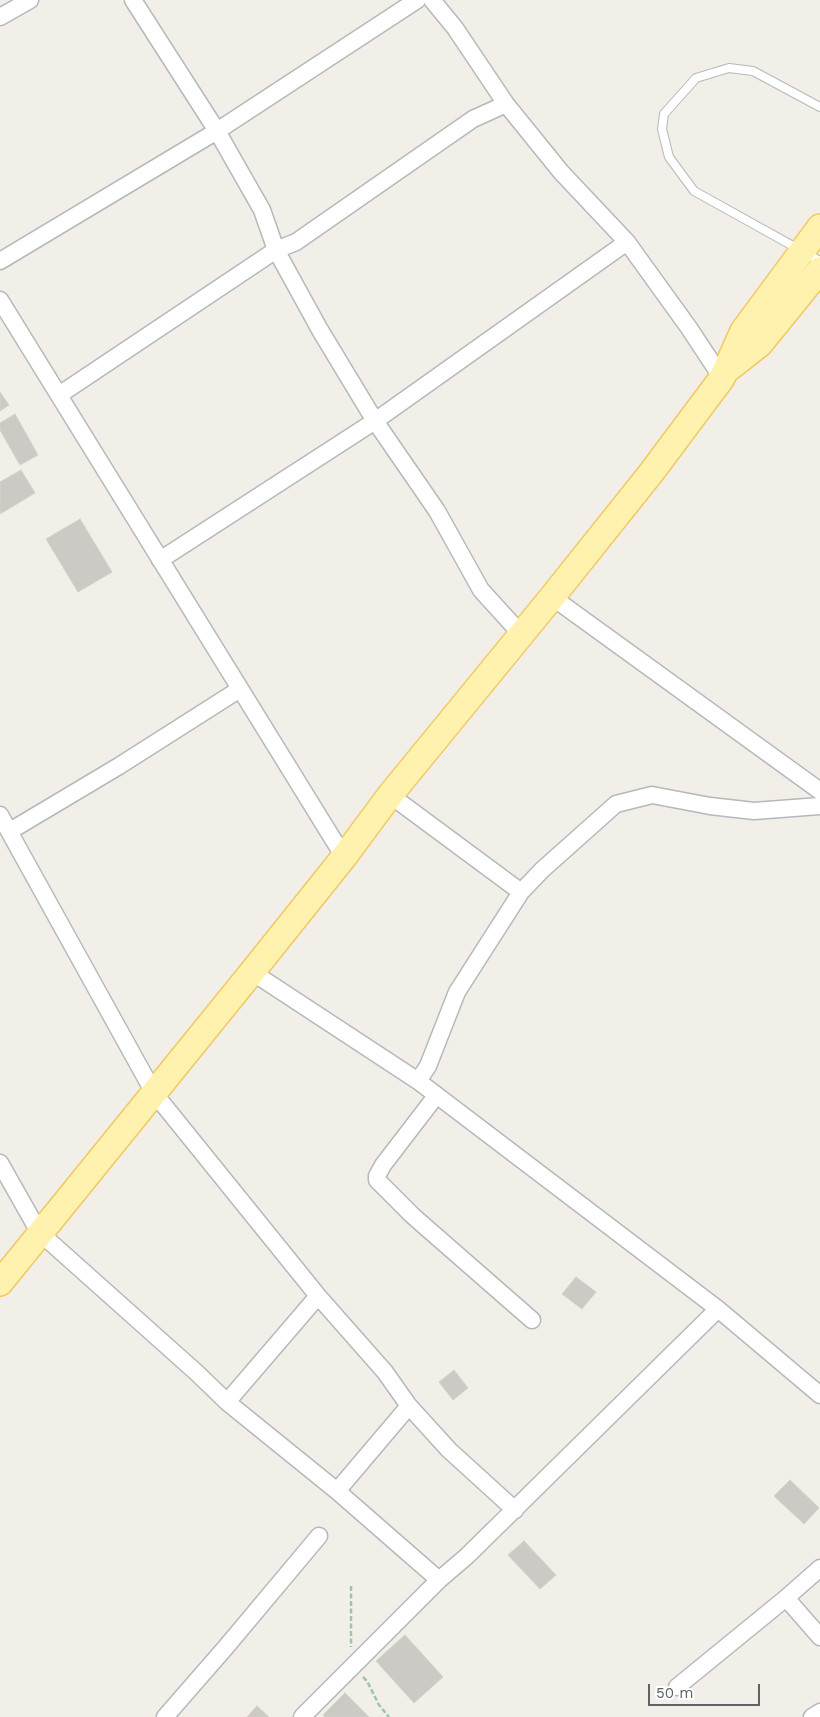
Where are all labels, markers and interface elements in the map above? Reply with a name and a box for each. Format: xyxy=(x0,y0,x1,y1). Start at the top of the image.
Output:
scale bar xyxy=(650,1674,762,1706)
text: 50 m xyxy=(656,1684,693,1702)

